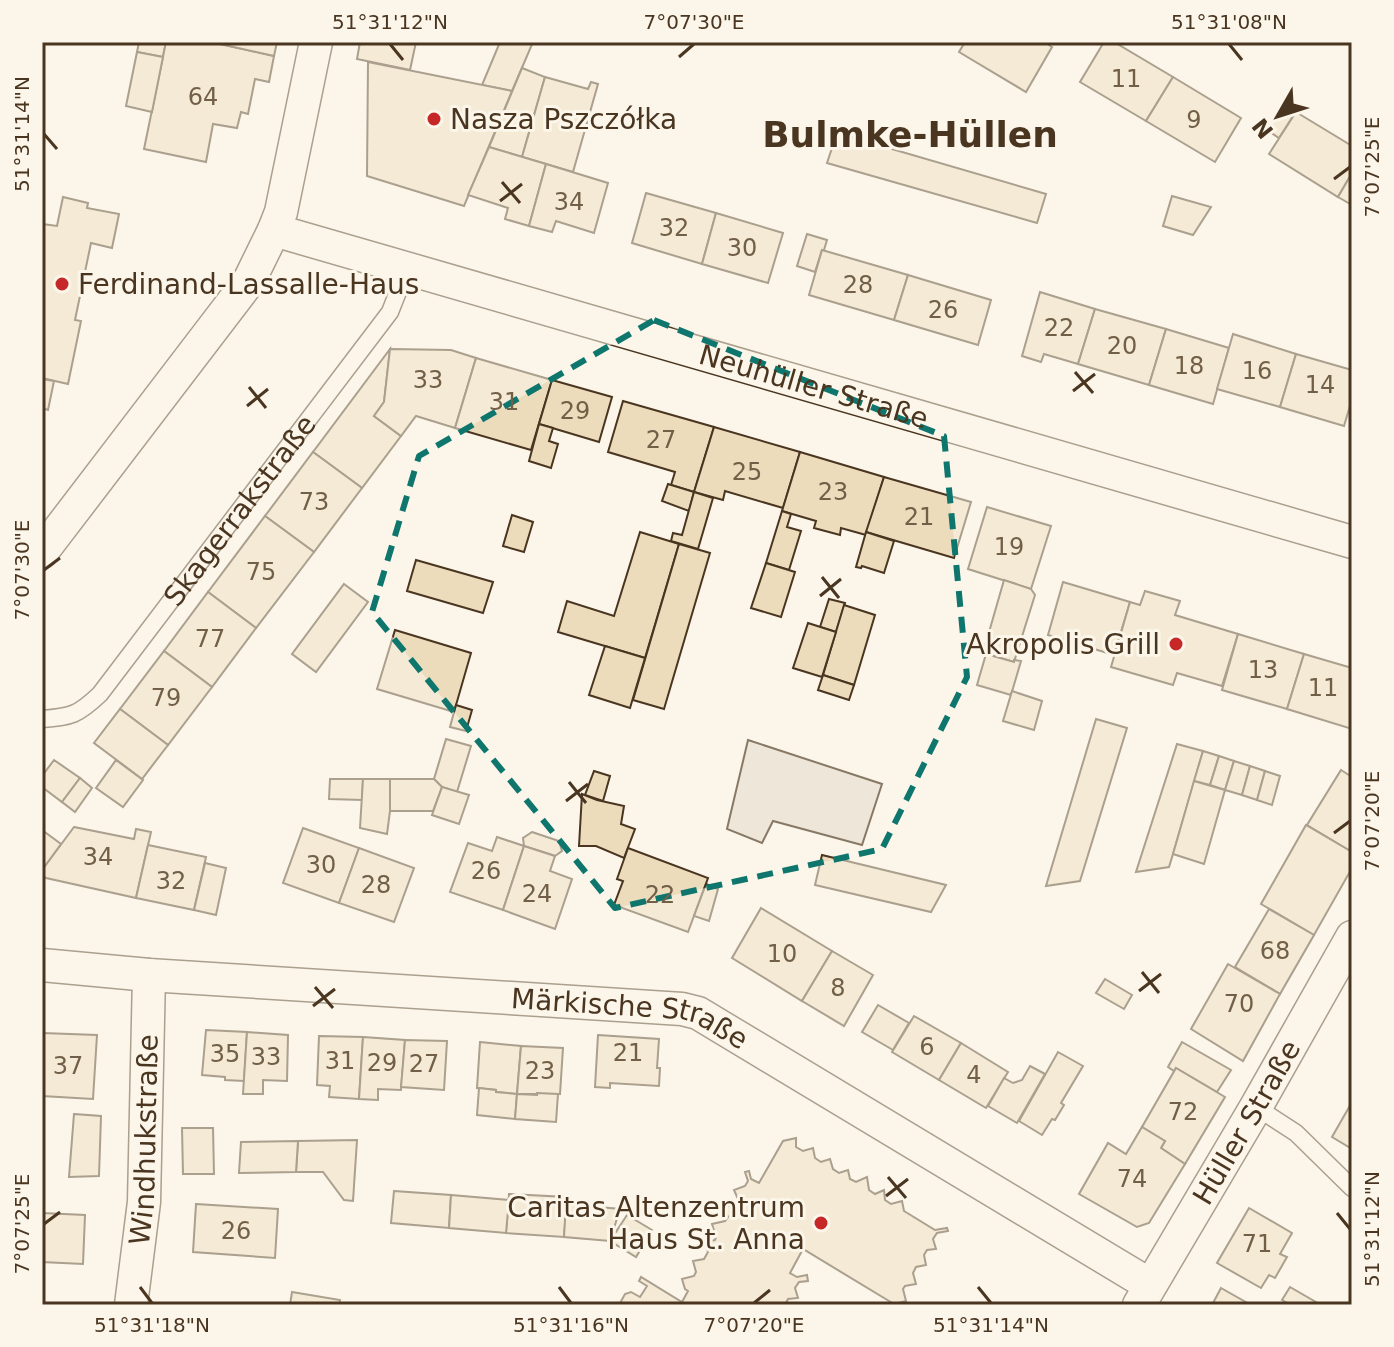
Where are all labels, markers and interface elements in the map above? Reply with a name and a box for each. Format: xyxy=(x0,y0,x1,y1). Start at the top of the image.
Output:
text: 51°31'12"N xyxy=(332,10,448,34)
text: 7°07'30"E xyxy=(644,10,744,34)
text: 51°31'08"N xyxy=(1171,10,1287,34)
house number: 11 xyxy=(1111,65,1141,93)
text: 51°31'14"N xyxy=(10,76,34,192)
north arrow xyxy=(1238,76,1318,156)
house number: 64 xyxy=(188,83,218,111)
place label: Nasza Pszczółka xyxy=(450,103,677,136)
house number: 9 xyxy=(1186,106,1202,134)
marker: Nasza Pszczółka xyxy=(425,110,443,128)
text: N xyxy=(1247,113,1278,143)
district label: Bulmke-Hüllen xyxy=(762,114,1058,155)
text: 7°07'25"E xyxy=(1360,117,1384,217)
house number: 34 xyxy=(554,188,584,216)
house number: 32 xyxy=(659,214,689,242)
house number: 30 xyxy=(727,234,757,262)
place label: Ferdinand-Lassalle-Haus xyxy=(78,268,419,301)
house number: 28 xyxy=(843,271,873,299)
marker: Ferdinand-Lassalle-Haus xyxy=(53,275,71,293)
house number: 26 xyxy=(928,296,958,324)
house number: 22 xyxy=(1044,314,1074,342)
house number: 20 xyxy=(1107,332,1137,360)
street label: Neuhüller Straße xyxy=(695,338,932,436)
house number: 18 xyxy=(1174,352,1204,380)
house number: 16 xyxy=(1242,357,1272,385)
house number: 33 xyxy=(413,366,443,394)
house number: 14 xyxy=(1305,371,1335,399)
house number: 31 xyxy=(489,388,519,416)
house number: 29 xyxy=(560,397,590,425)
street label: Skagerrakstraße xyxy=(157,409,323,612)
house number: 27 xyxy=(646,426,676,454)
house number: 25 xyxy=(732,458,762,486)
house number: 23 xyxy=(818,478,848,506)
house number: 73 xyxy=(299,488,329,516)
house number: 21 xyxy=(904,503,934,531)
text: 7°07'30"E xyxy=(10,520,34,620)
house number: 19 xyxy=(994,533,1024,561)
house number: 75 xyxy=(246,558,276,586)
house number: 77 xyxy=(195,625,225,653)
place label: Akropolis Grill xyxy=(966,628,1160,661)
marker: Akropolis Grill xyxy=(1167,635,1185,653)
house number: 13 xyxy=(1248,656,1278,684)
house number: 11 xyxy=(1308,674,1338,702)
house number: 79 xyxy=(151,684,181,712)
text: 7°07'20"E xyxy=(1360,771,1384,871)
house number: 34 xyxy=(83,843,113,871)
house number: 30 xyxy=(306,851,336,879)
house number: 26 xyxy=(471,857,501,885)
house number: 32 xyxy=(156,867,186,895)
house number: 28 xyxy=(361,871,391,899)
house number: 24 xyxy=(522,880,552,908)
house number: 22 xyxy=(645,881,675,909)
house number: 68 xyxy=(1260,937,1290,965)
house number: 10 xyxy=(767,940,797,968)
house number: 8 xyxy=(830,974,846,1002)
street label: Märkische Straße xyxy=(510,982,754,1056)
house number: 70 xyxy=(1224,990,1254,1018)
house number: 6 xyxy=(919,1033,935,1061)
street label: Windhukstraße xyxy=(123,1034,165,1247)
street label: Hüller Straße xyxy=(1186,1035,1307,1210)
house number: 21 xyxy=(613,1039,643,1067)
house number: 35 xyxy=(210,1040,240,1068)
house number: 33 xyxy=(251,1043,281,1071)
house number: 31 xyxy=(325,1047,355,1075)
house number: 29 xyxy=(367,1049,397,1077)
house number: 27 xyxy=(409,1050,439,1078)
house number: 37 xyxy=(53,1052,83,1080)
house number: 23 xyxy=(525,1057,555,1085)
house number: 4 xyxy=(966,1061,982,1089)
house number: 72 xyxy=(1168,1098,1198,1126)
house number: 74 xyxy=(1117,1165,1147,1193)
text: 51°31'12"N xyxy=(1360,1171,1384,1287)
text: 7°07'25"E xyxy=(10,1174,34,1274)
place label: Caritas Altenzentrum Haus St. Anna xyxy=(507,1191,805,1256)
marker: Caritas Altenzentrum Haus St. Anna xyxy=(812,1214,830,1232)
house number: 26 xyxy=(221,1217,251,1245)
house number: 71 xyxy=(1242,1230,1272,1258)
text: 51°31'18"N xyxy=(94,1313,210,1337)
text: 51°31'16"N xyxy=(513,1313,629,1337)
text: 7°07'20"E xyxy=(704,1313,804,1337)
text: 51°31'14"N xyxy=(933,1313,1049,1337)

